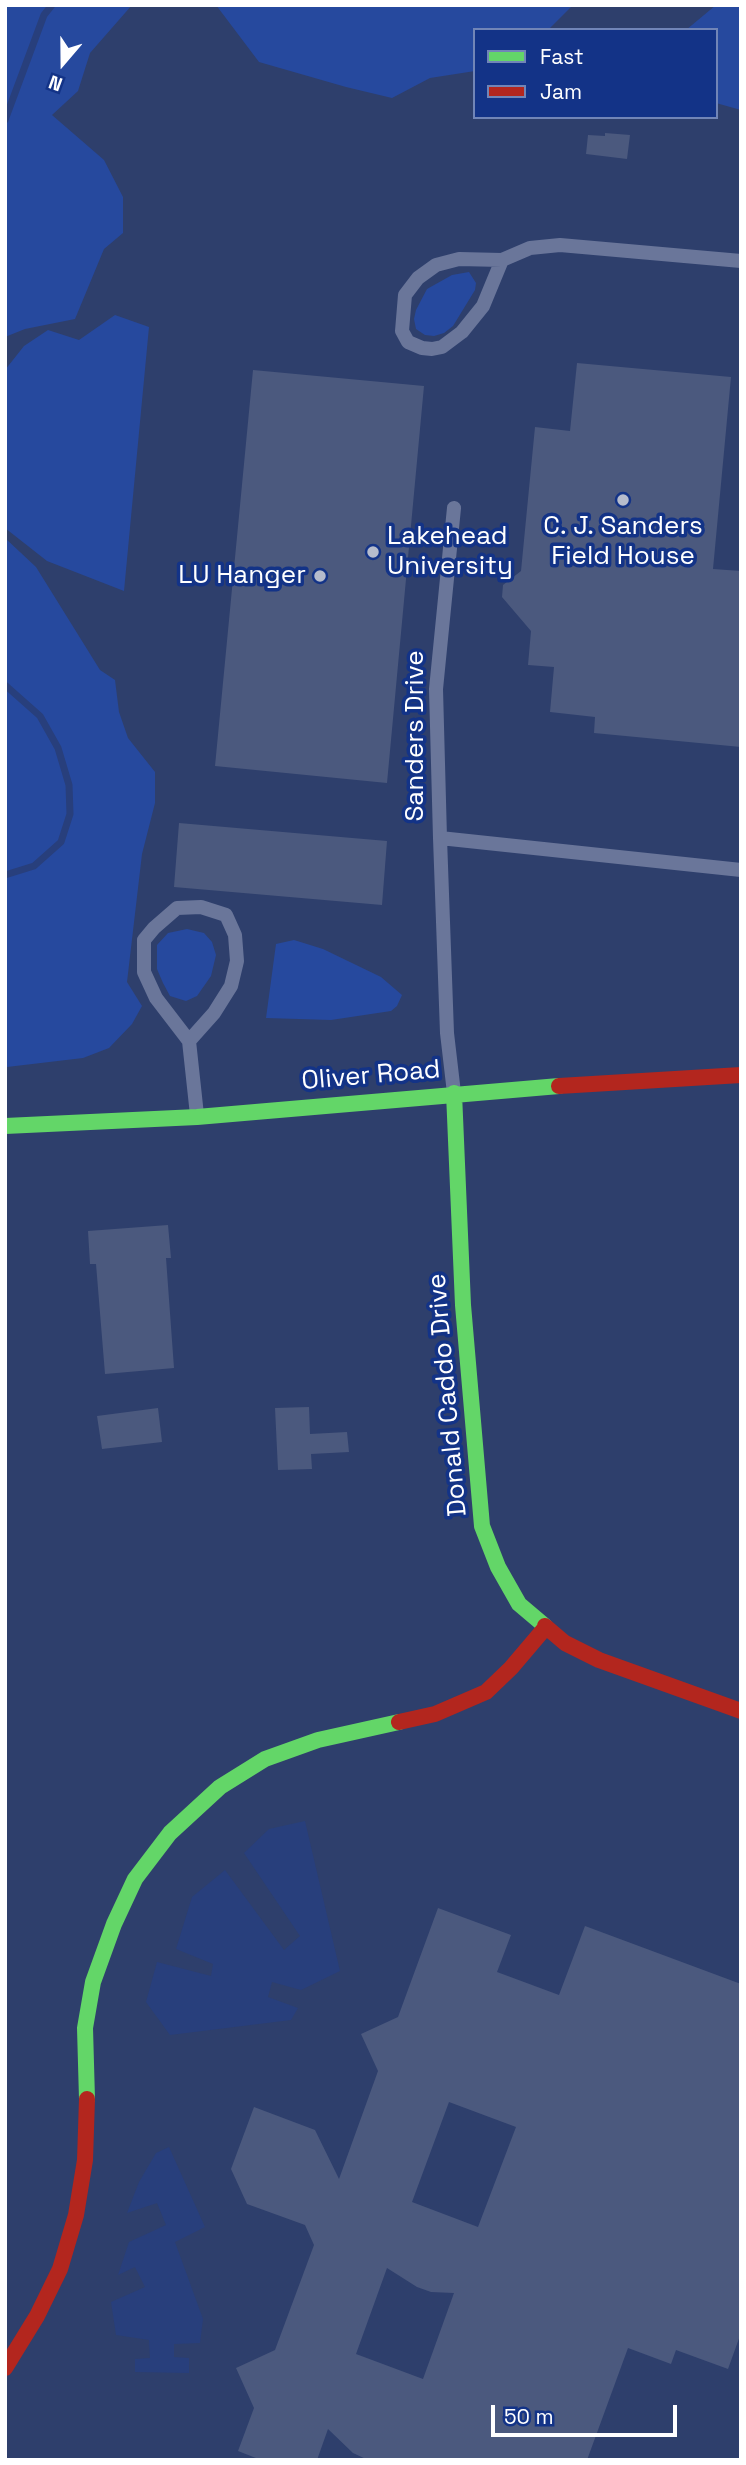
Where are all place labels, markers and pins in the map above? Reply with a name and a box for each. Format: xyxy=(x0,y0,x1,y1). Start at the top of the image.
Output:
marker: C. J. Sanders Field House xyxy=(615,492,631,508)
place label: C. J. Sanders Field House xyxy=(543,511,703,572)
place label: Lakehead University xyxy=(387,521,513,582)
marker: Lakehead University xyxy=(365,544,381,560)
place label: LU Hanger xyxy=(178,560,306,592)
marker: LU Hanger xyxy=(312,568,328,584)

